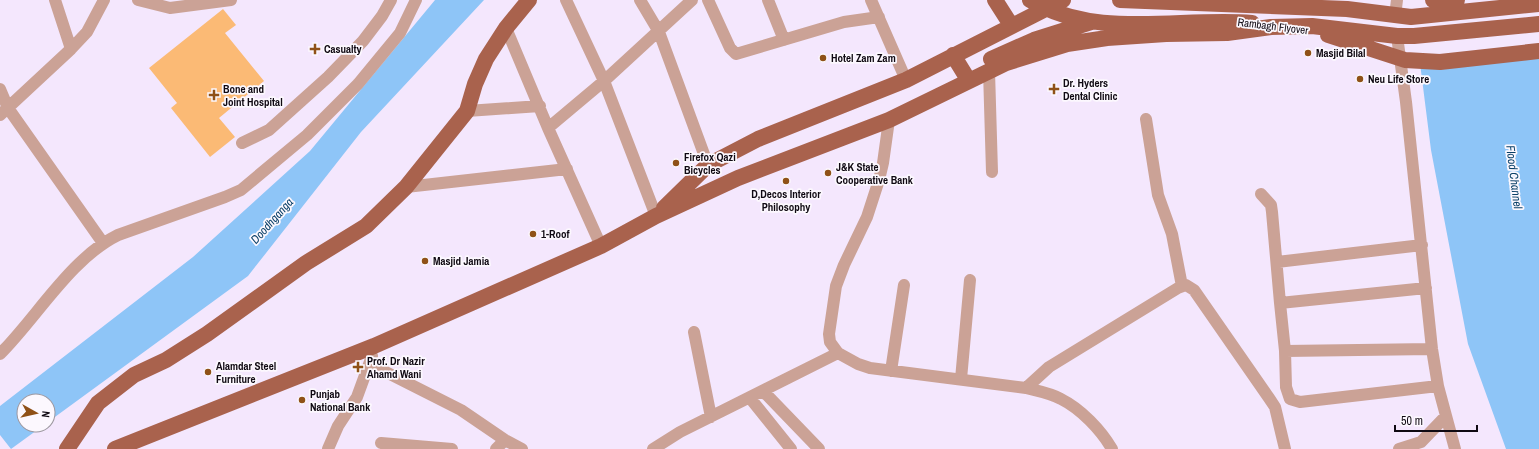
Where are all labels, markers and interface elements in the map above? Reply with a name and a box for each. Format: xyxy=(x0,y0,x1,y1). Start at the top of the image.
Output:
street label: Rambagh Flyover xyxy=(1237,15,1309,37)
place label: Casualty xyxy=(324,42,362,56)
marker: Casualty xyxy=(309,43,321,55)
place label: Masjid Bilal xyxy=(1316,46,1366,60)
marker: Masjid Bilal xyxy=(1303,48,1313,58)
place label: Hotel Zam Zam xyxy=(831,51,896,65)
marker: Hotel Zam Zam xyxy=(818,53,828,63)
place label: Neu Life Store xyxy=(1368,72,1429,86)
marker: Neu Life Store xyxy=(1355,74,1365,84)
place label: Dr. Hyders Dental Clinic xyxy=(1063,76,1118,103)
place label: Bone and Joint Hospital xyxy=(223,82,283,109)
marker: Dr. Hyders Dental Clinic xyxy=(1048,83,1060,95)
marker: Bone and Joint Hospital xyxy=(208,89,220,101)
water label: Flood Channel xyxy=(1502,144,1526,211)
place label: Firefox Qazi Bicycles xyxy=(684,150,736,177)
marker: Firefox Qazi Bicycles xyxy=(671,158,681,168)
place label: J&K State Cooperative Bank xyxy=(836,160,914,187)
marker: J&K State Cooperative Bank xyxy=(823,168,833,178)
marker: D,Decos Interior Philosophy xyxy=(781,176,791,186)
place label: D,Decos Interior Philosophy xyxy=(751,187,821,214)
water label: Doodhganga xyxy=(247,194,297,247)
place label: 1-Roof xyxy=(541,227,570,241)
marker: 1-Roof xyxy=(528,229,538,239)
place label: Masjid Jamia xyxy=(433,254,489,268)
marker: Masjid Jamia xyxy=(420,256,430,266)
place label: Prof. Dr Nazir Ahamd Wani xyxy=(367,354,425,381)
place label: Alamdar Steel Furniture xyxy=(216,359,276,386)
marker: Prof. Dr Nazir Ahamd Wani xyxy=(352,361,364,373)
marker: Alamdar Steel Furniture xyxy=(203,367,213,377)
place label: Punjab National Bank xyxy=(310,387,371,414)
north arrow xyxy=(16,393,56,433)
marker: Punjab National Bank xyxy=(297,395,307,405)
scale bar xyxy=(1395,407,1477,433)
text: N xyxy=(39,410,53,419)
text: 50 m xyxy=(1401,413,1423,429)

